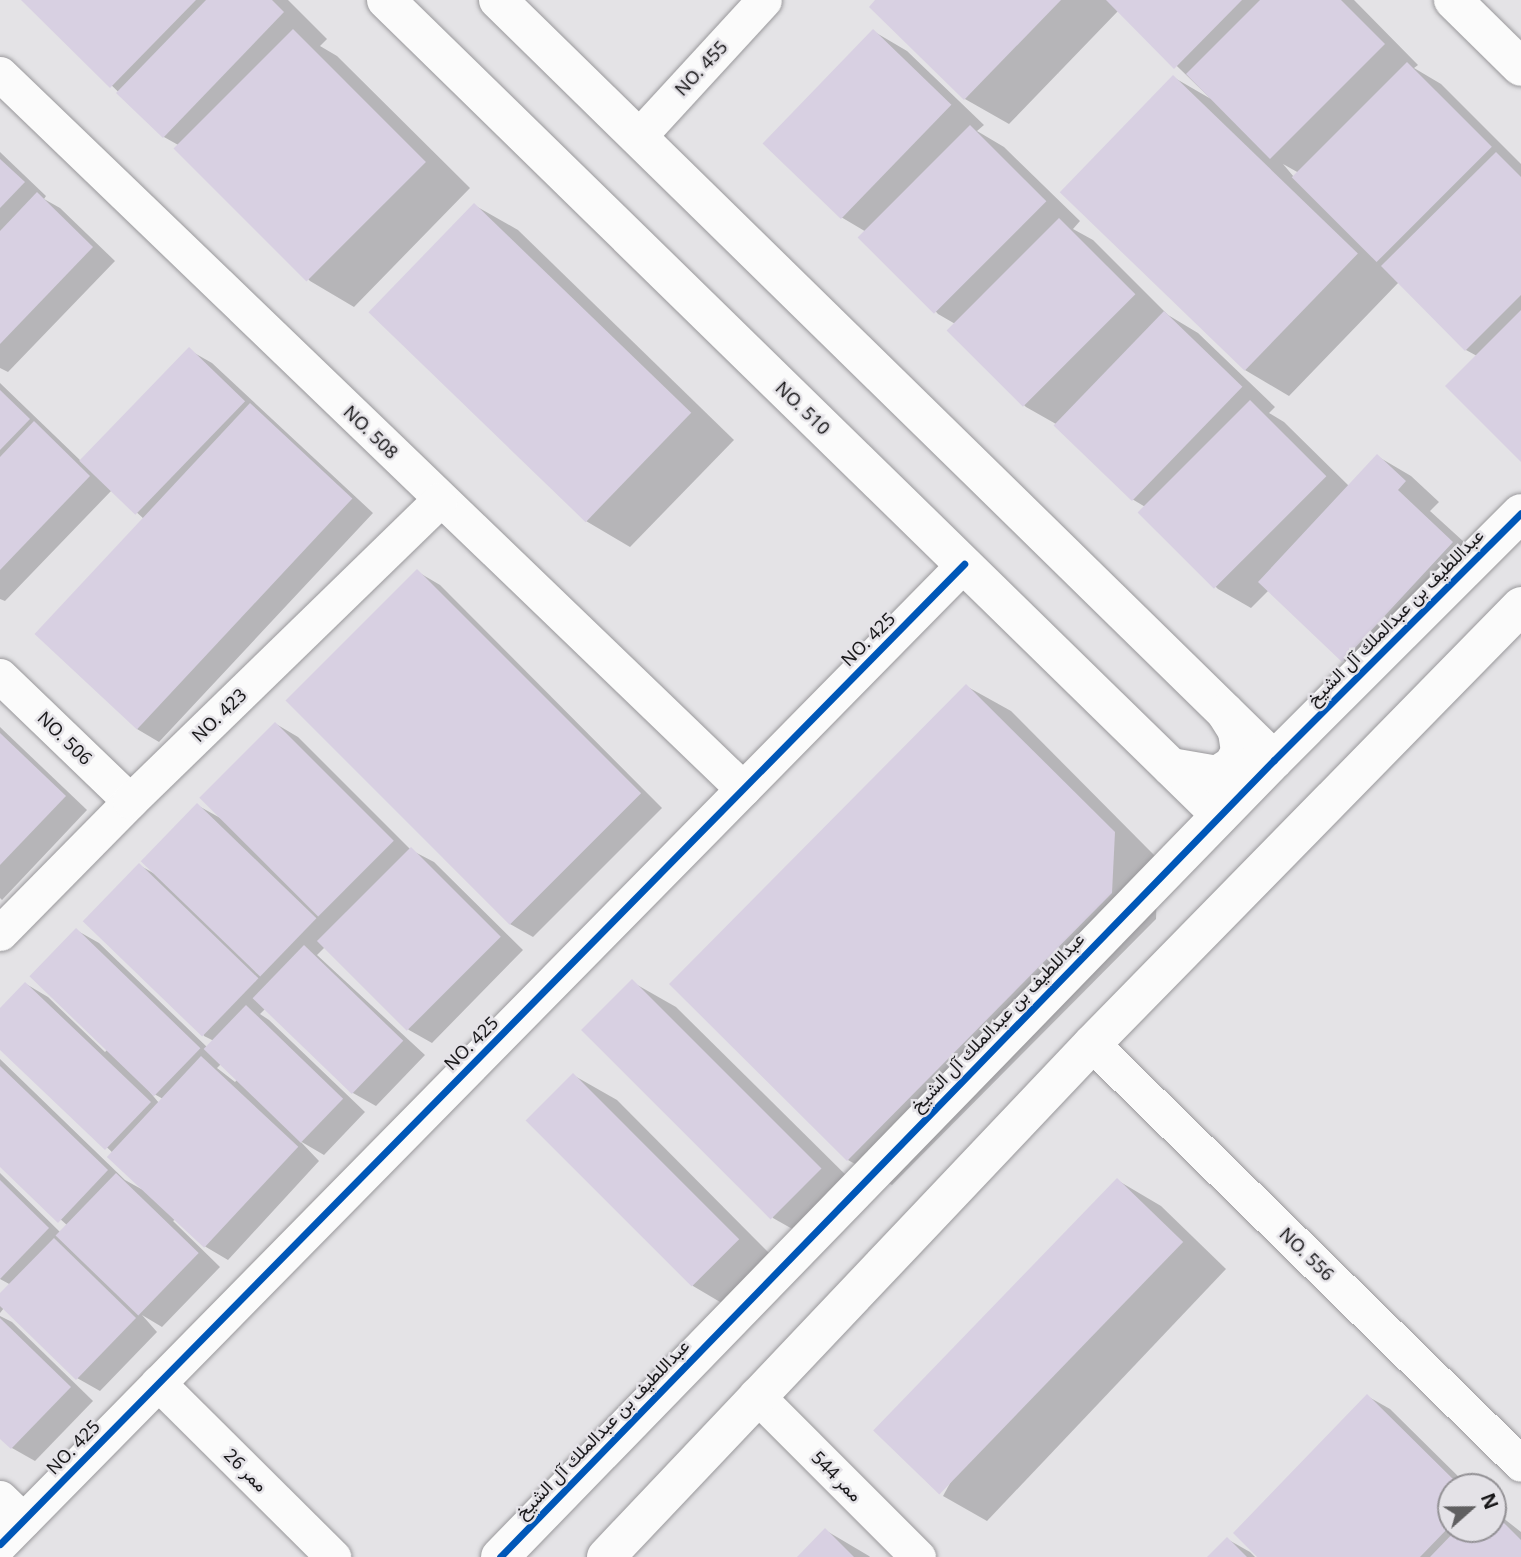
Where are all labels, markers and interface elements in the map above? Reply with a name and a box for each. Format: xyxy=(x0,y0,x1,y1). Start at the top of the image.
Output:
street label: NO. 455 xyxy=(670,36,732,100)
street label: NO. 510 xyxy=(771,377,835,439)
street label: NO. 508 xyxy=(339,401,403,463)
street label: عبداللطيف بن عبدالملك آل الشيخ xyxy=(1302,524,1488,710)
street label: NO. 425 xyxy=(837,608,899,670)
street label: NO. 423 xyxy=(187,684,251,746)
street label: NO. 506 xyxy=(33,707,97,769)
street label: عبداللطيف بن عبدالملك آل الشيخ xyxy=(906,928,1088,1116)
street label: NO. 425 xyxy=(440,1012,502,1074)
street label: NO. 556 xyxy=(1275,1223,1339,1285)
street label: عبداللطيف بن عبدالملك آل الشيخ xyxy=(511,1335,693,1523)
street label: NO. 425 xyxy=(42,1415,104,1479)
street label: ممر 26 xyxy=(220,1444,272,1496)
street label: ممر 544 xyxy=(807,1446,867,1506)
north arrow xyxy=(1437,1473,1507,1543)
text: N xyxy=(1475,1489,1505,1513)

